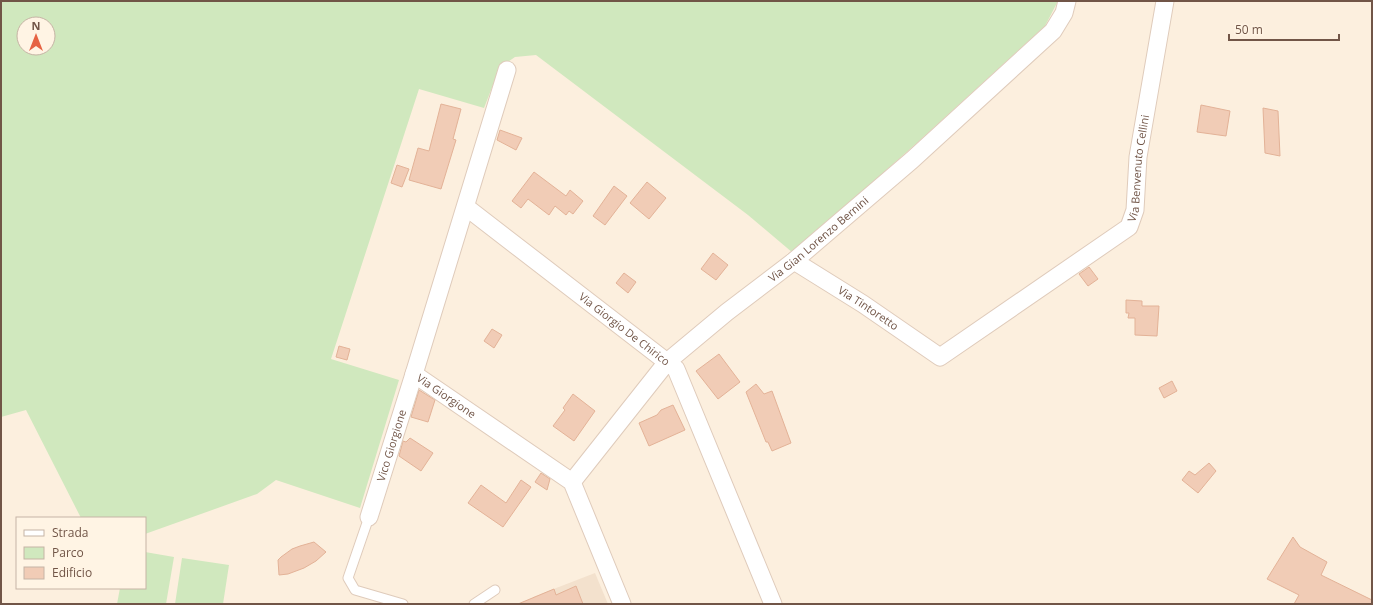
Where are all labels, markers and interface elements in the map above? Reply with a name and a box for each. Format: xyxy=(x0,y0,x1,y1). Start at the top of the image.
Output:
north arrow xyxy=(16,16,56,56)
scale bar xyxy=(1229,16,1339,42)
text: N xyxy=(32,18,40,33)
text: 50 m xyxy=(1235,21,1263,38)
street label: Via Benvenuto Cellini xyxy=(1123,114,1152,224)
street label: Via Gian Lorenzo Bernini xyxy=(765,193,871,285)
street label: Via Tintoretto xyxy=(835,282,902,334)
street label: Via Giorgio De Chirico xyxy=(576,289,674,369)
street label: Via Giorgione xyxy=(414,370,479,421)
street label: Vico Giorgione xyxy=(373,408,409,483)
legend xyxy=(16,517,146,589)
text: Strada xyxy=(52,524,88,541)
text: Parco xyxy=(52,544,84,561)
text: Edificio xyxy=(52,564,92,581)

